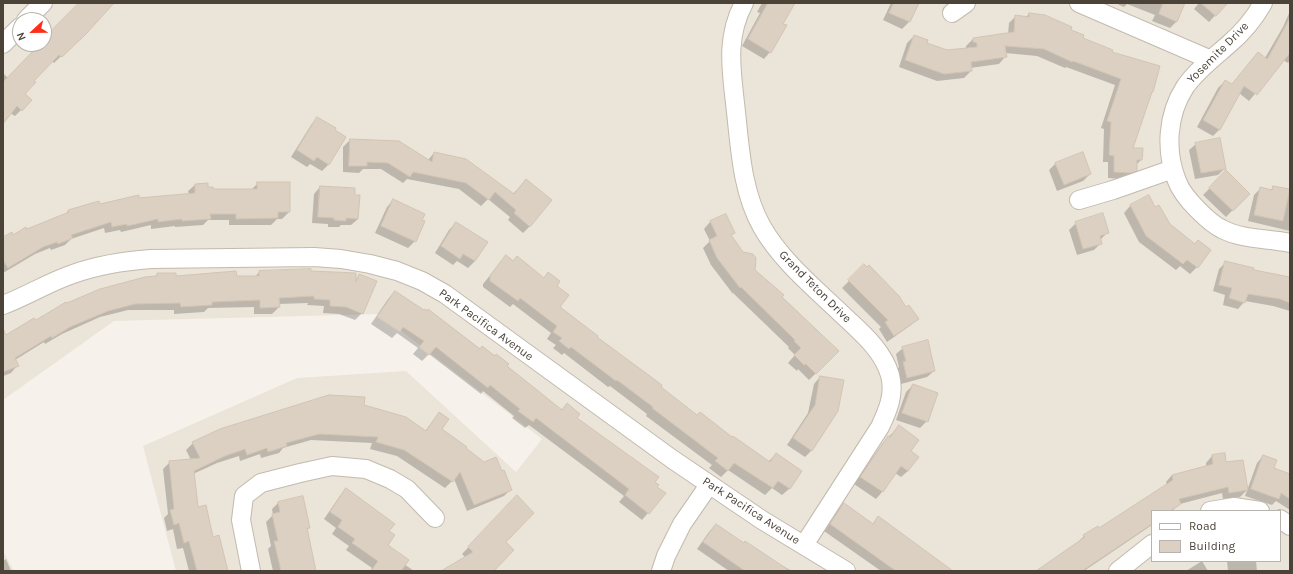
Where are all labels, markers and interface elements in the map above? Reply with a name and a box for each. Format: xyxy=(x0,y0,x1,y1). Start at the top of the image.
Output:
north arrow xyxy=(12,12,52,52)
street label: Yosemite Drive xyxy=(1184,19,1252,87)
text: N xyxy=(14,30,29,42)
street label: Grand Teton Drive xyxy=(776,248,854,326)
street label: Park Pacifica Avenue xyxy=(436,286,536,364)
street label: Park Pacifica Avenue xyxy=(700,474,802,548)
legend xyxy=(1151,510,1281,562)
text: Road xyxy=(1189,519,1217,533)
text: Building xyxy=(1189,539,1235,553)

